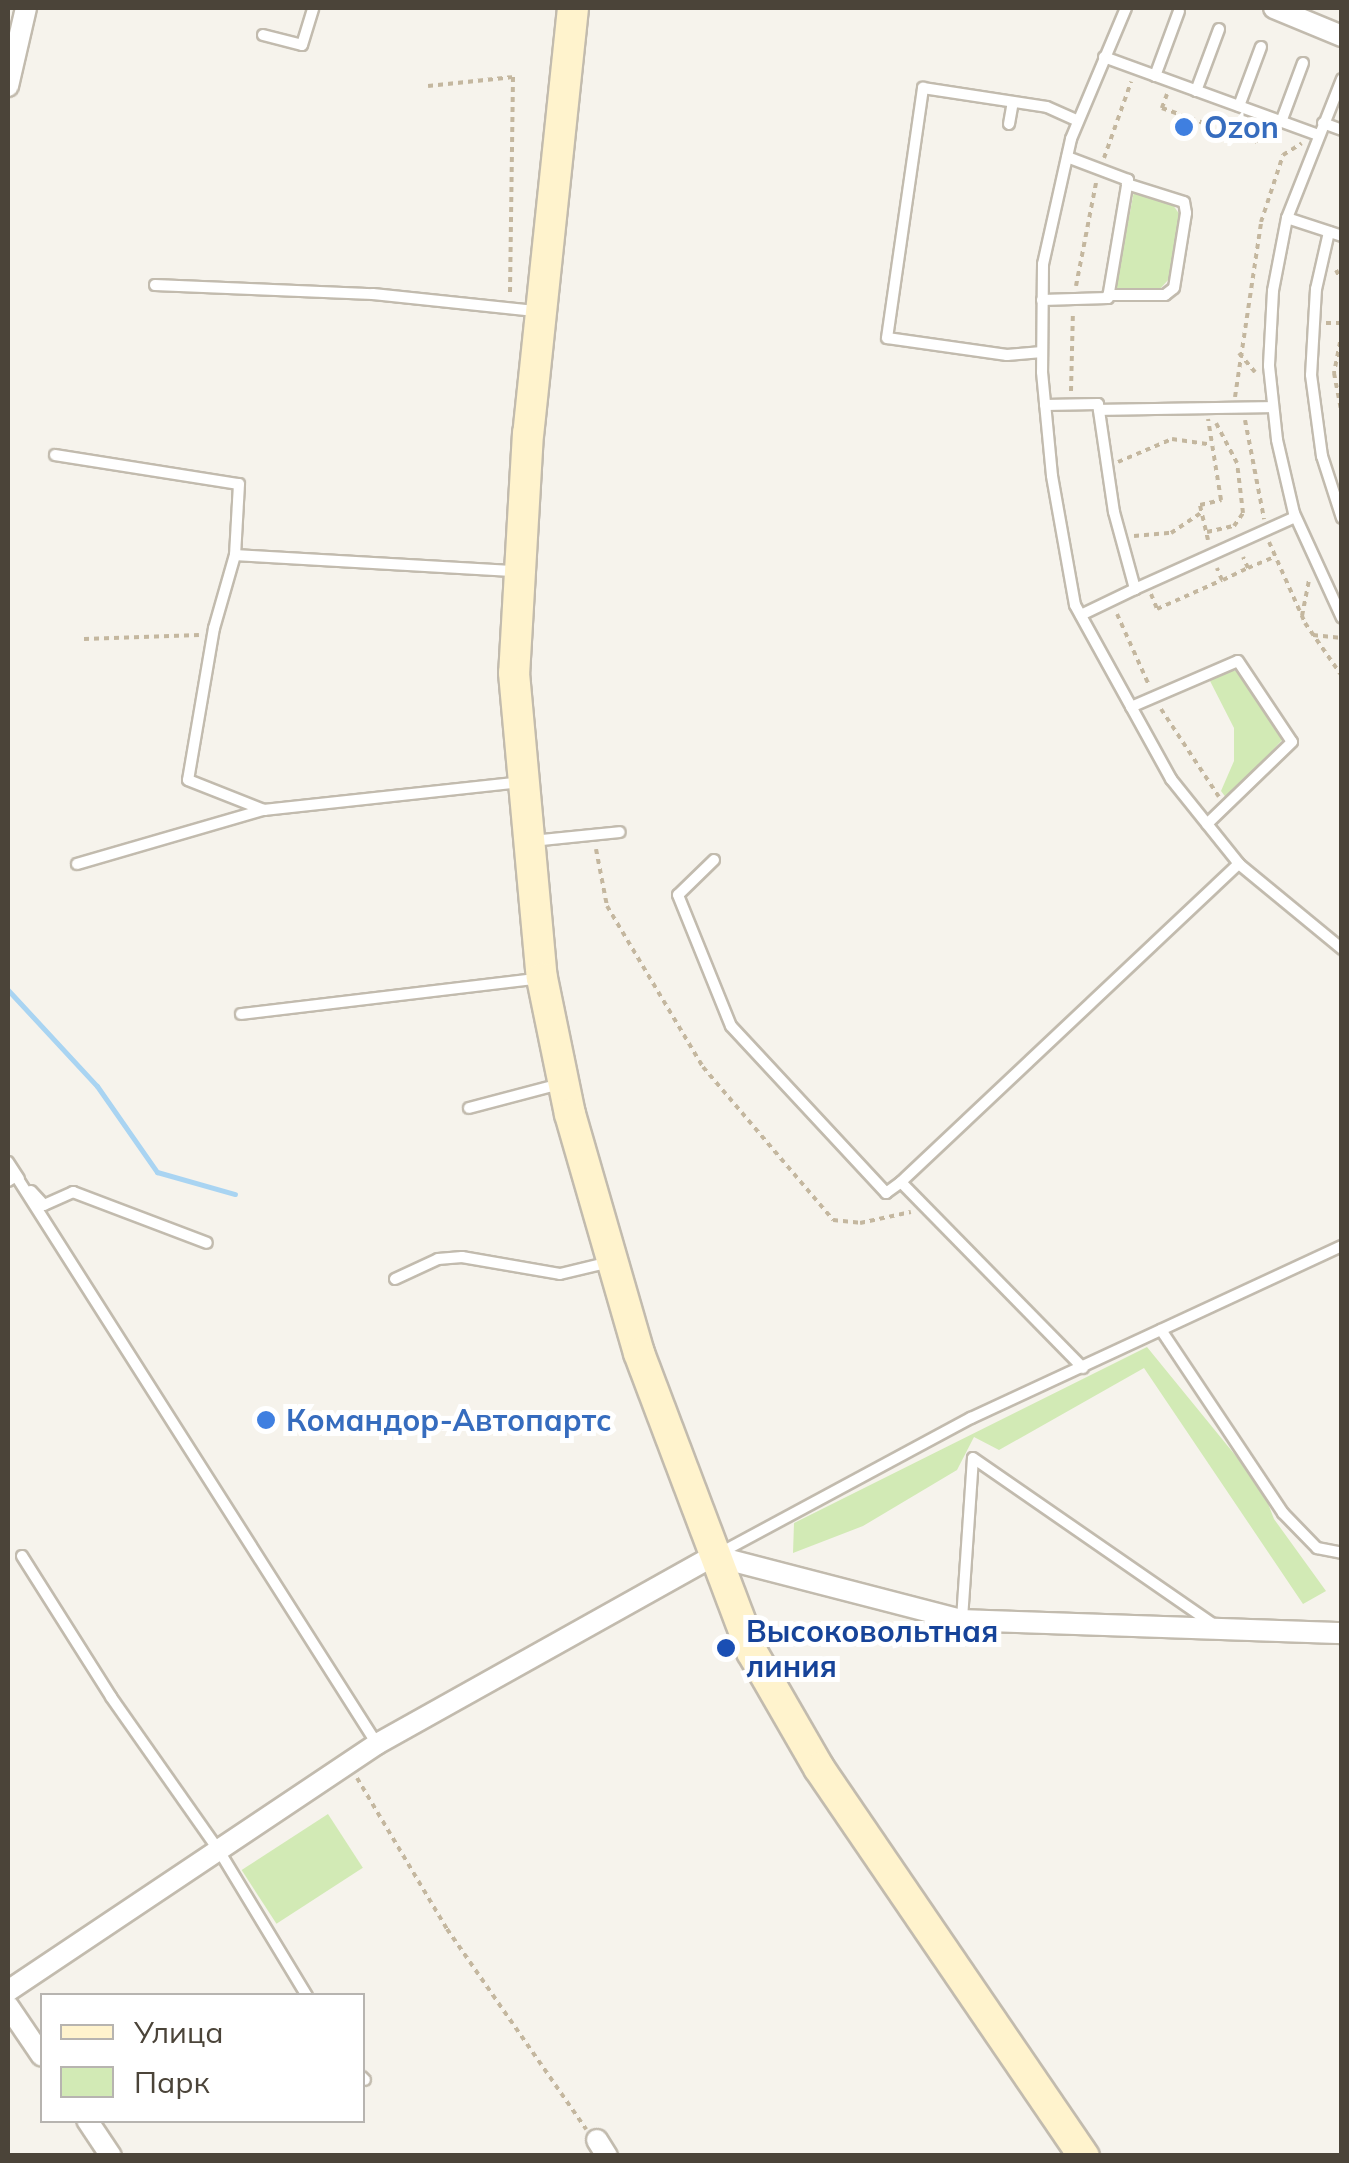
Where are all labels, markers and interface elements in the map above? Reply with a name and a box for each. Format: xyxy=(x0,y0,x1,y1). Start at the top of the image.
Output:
place label: Ozon xyxy=(1204,109,1279,145)
marker: Ozon xyxy=(1173,116,1195,138)
place label: Командор-Автопартс xyxy=(286,1402,612,1438)
marker: Командор-Автопартс xyxy=(255,1409,277,1431)
place label: Высоковольтная линия xyxy=(746,1613,998,1684)
marker: Высоковольтная линия xyxy=(715,1637,737,1659)
legend xyxy=(40,1993,365,2123)
text: Улица xyxy=(134,2013,224,2051)
text: Парк xyxy=(134,2063,210,2101)

